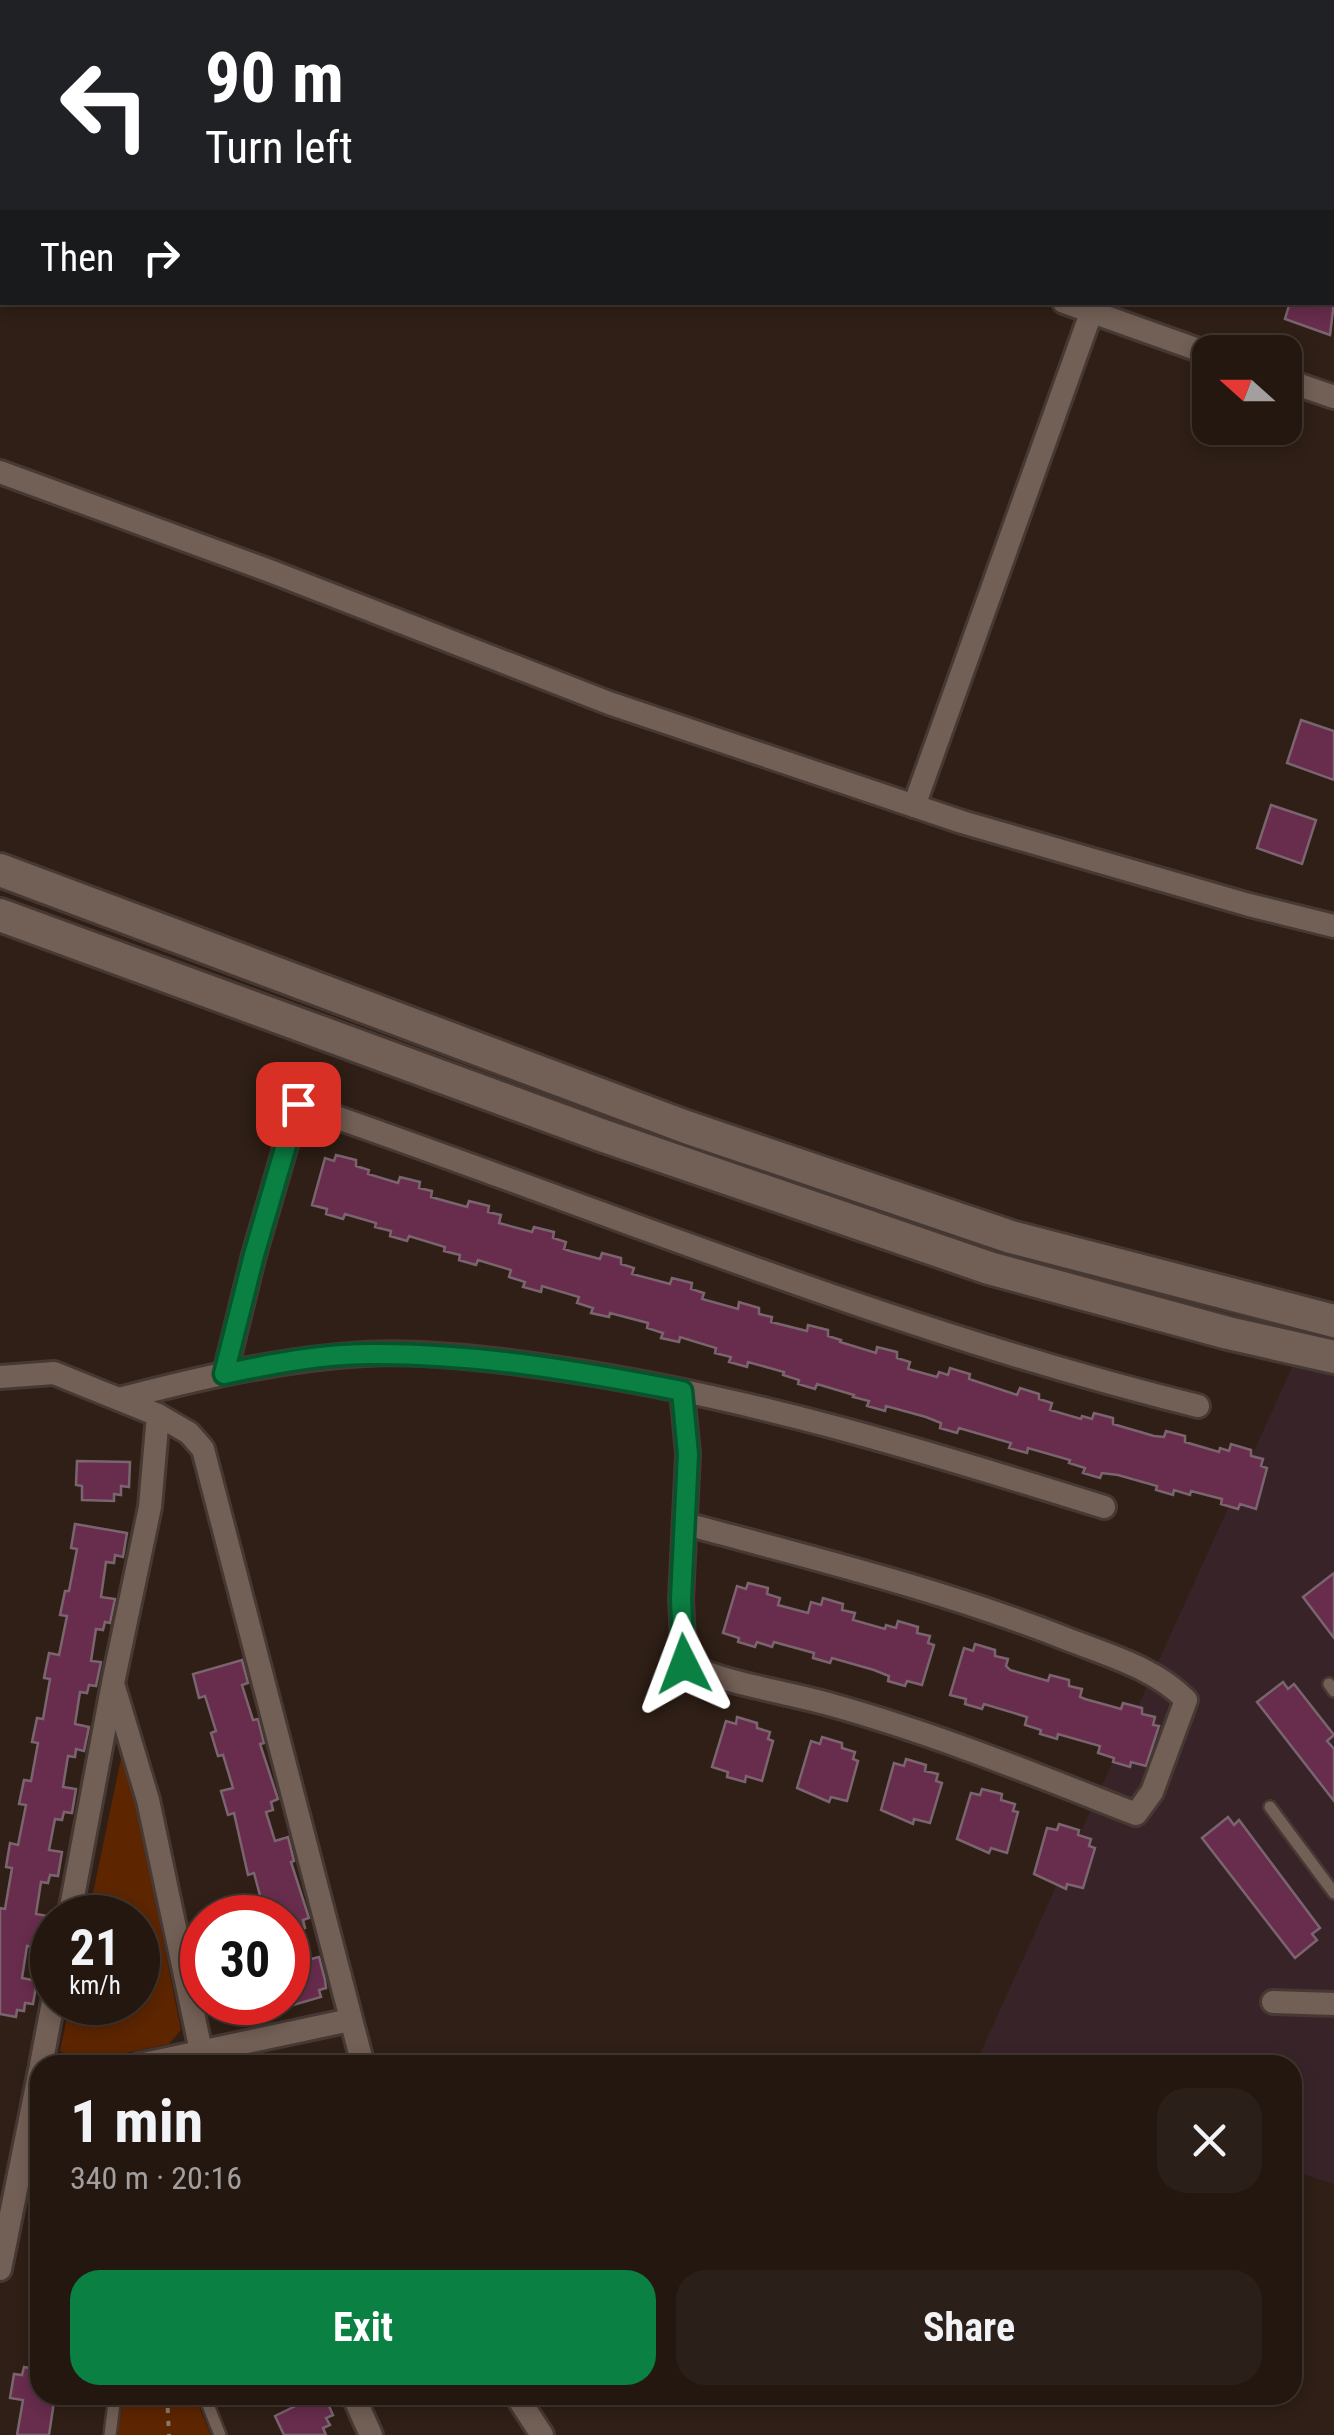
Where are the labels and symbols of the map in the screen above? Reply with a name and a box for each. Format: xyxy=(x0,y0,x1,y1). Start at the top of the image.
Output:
north arrow xyxy=(1192,335,1302,445)
pin xyxy=(256,1062,341,1147)
position arrow xyxy=(632,1612,736,1716)
speed limit sign: 30 xyxy=(180,1895,310,2025)

